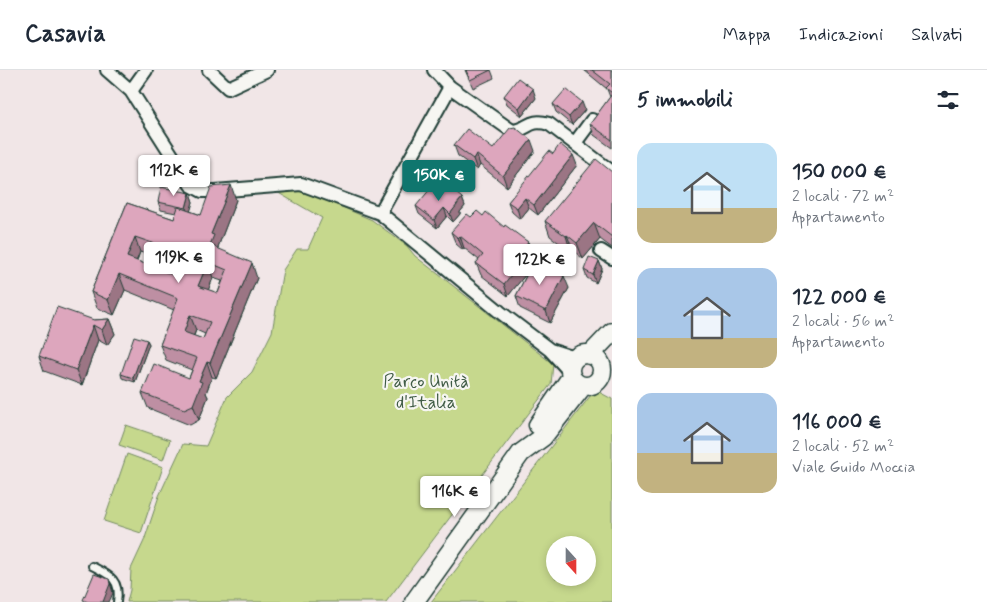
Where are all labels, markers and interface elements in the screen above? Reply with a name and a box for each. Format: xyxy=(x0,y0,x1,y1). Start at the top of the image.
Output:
text: Casavia xyxy=(25,19,106,50)
text: Mappa xyxy=(723,23,771,47)
text: Indicazioni xyxy=(799,23,883,47)
text: Salvati xyxy=(911,23,962,47)
text: 5 immobili xyxy=(637,86,733,114)
icon: filters xyxy=(934,86,962,114)
pin: 112K € xyxy=(133,154,215,197)
text: 150 000 € xyxy=(792,158,887,186)
text: 112K € xyxy=(149,160,199,181)
pin: 150K € xyxy=(398,160,480,202)
icon: home xyxy=(677,163,737,223)
text: 150K € xyxy=(413,165,465,186)
text: 2 locali · 72 m² xyxy=(792,186,894,207)
text: Appartamento xyxy=(792,207,885,228)
pin: 119K € xyxy=(138,242,220,284)
pin: 122K € xyxy=(499,244,581,286)
text: 119K € xyxy=(155,247,203,268)
text: 122K € xyxy=(514,249,566,270)
text: 122 000 € xyxy=(792,283,887,311)
icon: home xyxy=(677,288,737,348)
text: 2 locali · 56 m² xyxy=(792,311,894,332)
text: Appartamento xyxy=(792,332,885,353)
park label: Parco Unità d'Italia xyxy=(383,370,469,415)
text: 116 000 € xyxy=(792,408,882,436)
icon: home xyxy=(677,413,737,473)
text: 2 locali · 52 m² xyxy=(792,436,894,457)
text: Viale Guido Moccia xyxy=(792,457,915,478)
pin: 116K € xyxy=(414,476,496,518)
text: 116K € xyxy=(431,481,479,502)
north arrow xyxy=(546,536,596,586)
map controls xyxy=(546,536,596,586)

